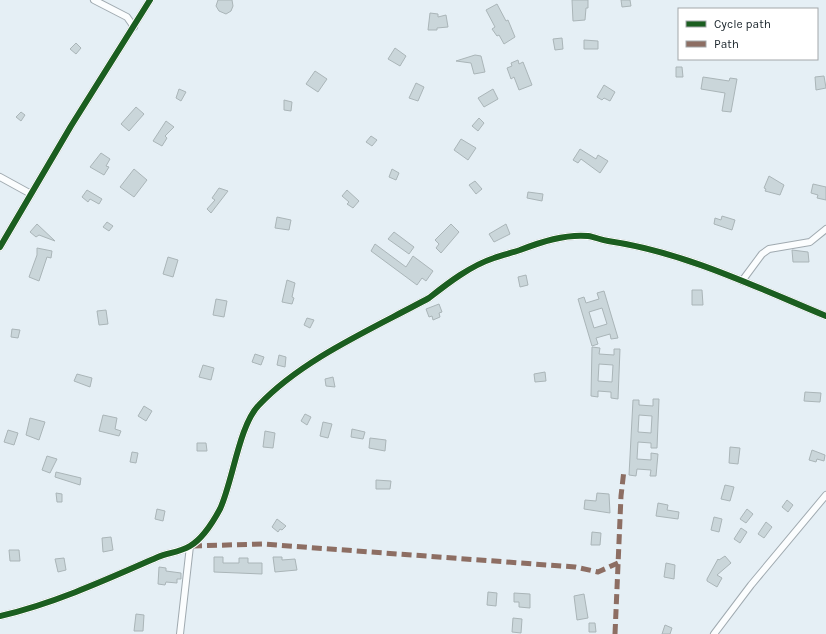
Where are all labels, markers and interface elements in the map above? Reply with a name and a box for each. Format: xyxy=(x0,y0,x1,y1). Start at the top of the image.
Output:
legend xyxy=(678,8,818,60)
text: Cycle path xyxy=(714,17,771,31)
text: Path xyxy=(714,37,739,51)

